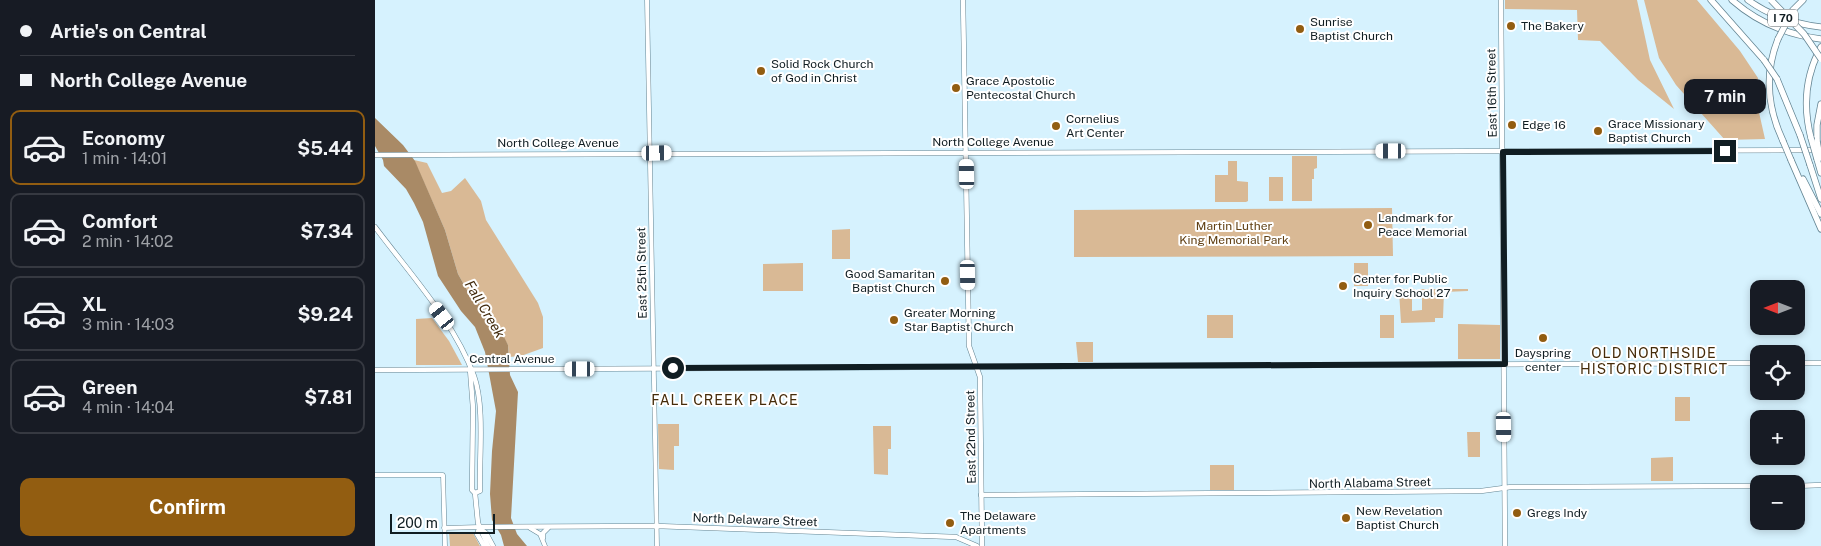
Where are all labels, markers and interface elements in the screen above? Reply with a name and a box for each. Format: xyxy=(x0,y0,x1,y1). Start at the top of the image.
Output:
road number: I 70 xyxy=(1768,10,1798,27)
place label: Sunrise Baptist Church xyxy=(1310,15,1393,43)
place label: The Bakery xyxy=(1521,19,1584,33)
text: Artie's on Central xyxy=(50,20,207,42)
marker: The Bakery xyxy=(1505,20,1517,32)
marker: Sunrise Baptist Church xyxy=(1294,23,1306,35)
street label: East 16th Street xyxy=(1484,48,1500,138)
place label: Solid Rock Church of God in Christ xyxy=(771,57,874,85)
marker: Solid Rock Church of God in Christ xyxy=(755,65,767,77)
text: North College Avenue xyxy=(50,69,247,91)
place label: Grace Apostolic Pentecostal Church xyxy=(966,74,1076,102)
callout: 7 min xyxy=(1684,78,1766,114)
marker: Grace Apostolic Pentecostal Church xyxy=(950,82,962,94)
text: 7 min xyxy=(1704,87,1746,106)
place label: Cornelius Art Center xyxy=(1066,112,1125,140)
place label: Grace Missionary Baptist Church xyxy=(1608,117,1705,145)
place label: Edge 16 xyxy=(1522,118,1566,132)
marker: Edge 16 xyxy=(1506,119,1518,131)
marker: Cornelius Art Center xyxy=(1050,120,1062,132)
icon: car xyxy=(22,125,67,170)
marker: Grace Missionary Baptist Church xyxy=(1592,125,1604,137)
text: Economy xyxy=(82,127,165,149)
street label: North College Avenue xyxy=(932,135,1054,149)
street label: North College Avenue xyxy=(497,136,619,150)
text: $5.44 xyxy=(297,137,353,159)
route end xyxy=(1714,140,1736,162)
car xyxy=(1376,144,1406,159)
car xyxy=(641,145,672,161)
text: 1 min · 14:01 xyxy=(82,149,167,168)
car xyxy=(959,159,974,189)
icon: car xyxy=(22,208,67,253)
text: Comfort xyxy=(82,210,158,232)
place label: Landmark for Peace Memorial xyxy=(1378,211,1468,239)
park label: Martin Luther King Memorial Park xyxy=(1179,219,1289,247)
marker: Landmark for Peace Memorial xyxy=(1362,219,1374,231)
text: $7.34 xyxy=(300,220,353,242)
street label: East 25th Street xyxy=(634,227,650,319)
text: 2 min · 14:02 xyxy=(82,232,173,251)
car xyxy=(960,260,975,290)
place label: Good Samaritan Baptist Church xyxy=(845,267,935,295)
place label: Center for Public Inquiry School 27 xyxy=(1353,272,1451,300)
marker: Good Samaritan Baptist Church xyxy=(939,275,951,287)
water label: Fall Creek xyxy=(462,277,509,341)
marker: Center for Public Inquiry School 27 xyxy=(1337,280,1349,292)
north arrow xyxy=(1750,280,1805,335)
map controls xyxy=(1750,280,1805,530)
icon: car xyxy=(22,291,67,336)
text: XL xyxy=(82,293,107,315)
car xyxy=(426,300,457,332)
text: $9.24 xyxy=(298,303,353,325)
place label: Greater Morning Star Baptist Church xyxy=(904,306,1014,334)
marker: Greater Morning Star Baptist Church xyxy=(888,314,900,326)
text: 3 min · 14:03 xyxy=(82,315,174,334)
marker: Dayspring center xyxy=(1537,332,1549,344)
district label: OLD NORTHSIDE HISTORIC DISTRICT xyxy=(1580,345,1728,377)
button: locate xyxy=(1750,345,1805,400)
place label: Dayspring center xyxy=(1515,346,1571,374)
street label: Central Avenue xyxy=(469,352,555,366)
route start xyxy=(662,357,684,379)
car xyxy=(565,362,595,377)
icon: car xyxy=(22,374,67,419)
text: Green xyxy=(82,376,137,398)
text: $7.81 xyxy=(304,386,353,408)
street label: East 22nd Street xyxy=(963,390,979,484)
district label: FALL CREEK PLACE xyxy=(651,392,799,408)
text: 4 min · 14:04 xyxy=(82,398,174,417)
button: + xyxy=(1750,410,1805,465)
car xyxy=(1496,412,1511,442)
street label: North Alabama Street xyxy=(1309,475,1432,491)
button: − xyxy=(1750,475,1805,530)
button: Confirm xyxy=(20,478,355,536)
place label: New Revelation Baptist Church xyxy=(1356,504,1443,532)
place label: Gregs Indy xyxy=(1527,506,1588,520)
marker: Gregs Indy xyxy=(1511,507,1523,519)
place label: The Delaware Apartments xyxy=(960,509,1036,537)
scale bar xyxy=(390,511,495,534)
street label: North Delaware Street xyxy=(692,511,818,529)
marker: New Revelation Baptist Church xyxy=(1340,512,1352,524)
text: 200 m xyxy=(397,515,438,531)
marker: The Delaware Apartments xyxy=(944,517,956,529)

